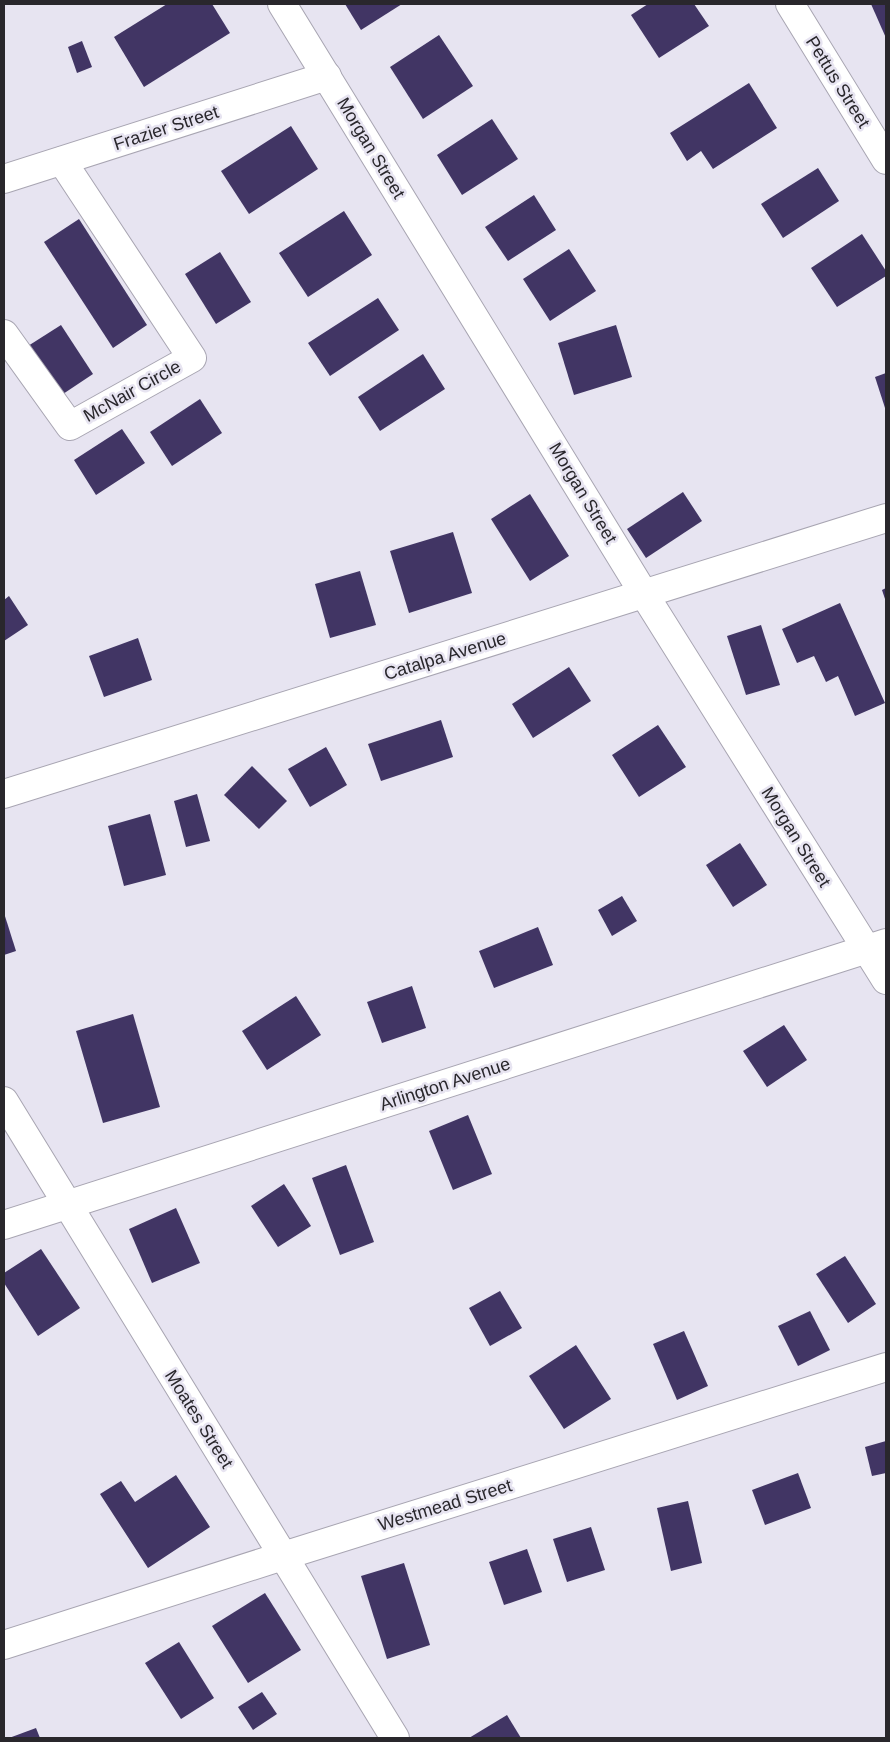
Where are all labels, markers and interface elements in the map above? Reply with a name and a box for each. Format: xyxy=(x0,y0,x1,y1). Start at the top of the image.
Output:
street label: Pettus Street xyxy=(802,33,874,131)
street label: Morgan Street xyxy=(333,94,409,202)
street label: Frazier Street xyxy=(111,102,221,154)
street label: McNair Circle xyxy=(80,356,184,426)
street label: Morgan Street xyxy=(545,439,621,547)
street label: Catalpa Avenue xyxy=(381,628,509,684)
street label: Morgan Street xyxy=(757,783,835,891)
street label: Arlington Avenue xyxy=(377,1054,513,1114)
street label: Moates Street xyxy=(161,1366,237,1472)
street label: Westmead Street xyxy=(376,1475,514,1535)

